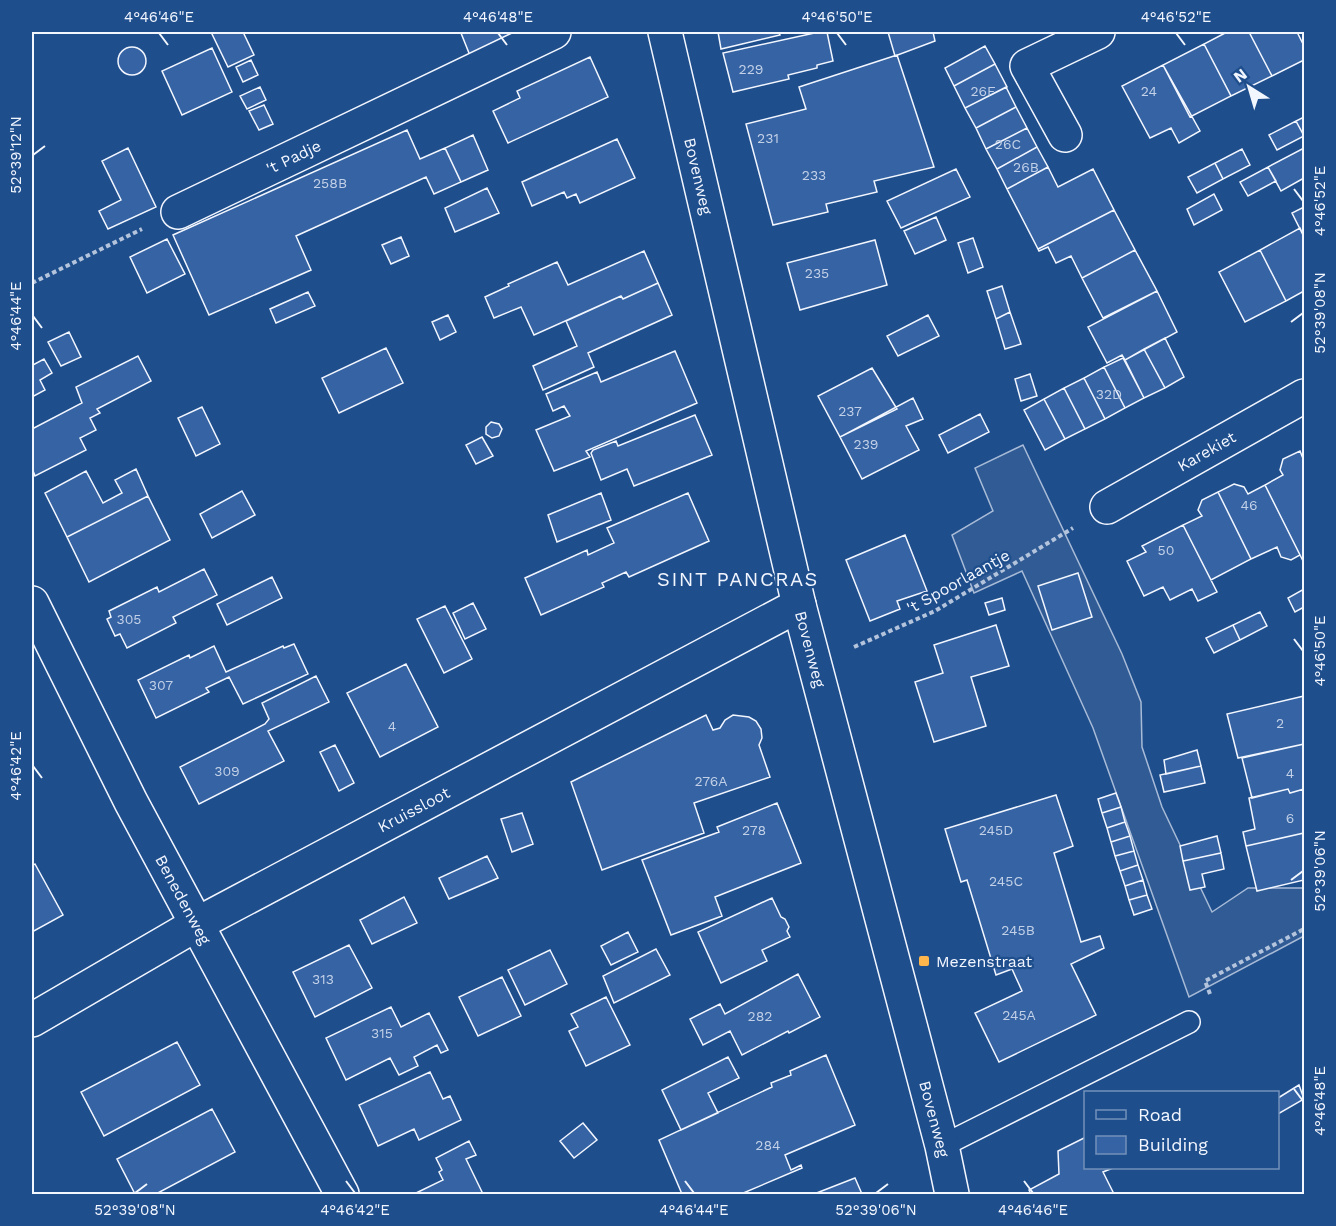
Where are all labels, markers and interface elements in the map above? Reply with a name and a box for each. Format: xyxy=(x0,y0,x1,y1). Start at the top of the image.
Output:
text: 4°46'46"E xyxy=(124,8,194,26)
text: 4°46'48"E xyxy=(463,8,533,26)
text: 4°46'50"E xyxy=(801,8,873,26)
text: 4°46'52"E xyxy=(1141,8,1211,26)
north arrow xyxy=(1219,57,1279,117)
house number: 229 xyxy=(739,61,763,77)
text: N xyxy=(1230,64,1251,87)
house number: 26F xyxy=(970,83,996,99)
house number: 24 xyxy=(1141,83,1157,99)
text: 52°39'12"N xyxy=(7,116,25,194)
house number: 231 xyxy=(757,130,779,146)
street label: 't Padje xyxy=(263,136,324,178)
street label: Bovenweg xyxy=(680,136,716,217)
house number: 26C xyxy=(995,136,1021,152)
house number: 26B xyxy=(1013,159,1039,175)
text: 4°46'52"E xyxy=(1311,166,1329,236)
house number: 233 xyxy=(802,167,826,183)
house number: 258B xyxy=(313,175,347,191)
house number: 235 xyxy=(805,265,829,281)
text: 52°39'08"N xyxy=(1311,272,1329,354)
text: 4°46'44"E xyxy=(7,281,25,351)
house number: 32D xyxy=(1096,386,1122,402)
house number: 237 xyxy=(838,403,862,419)
street label: Karekiet xyxy=(1174,427,1239,475)
house number: 239 xyxy=(854,436,878,452)
house number: 46 xyxy=(1240,497,1258,513)
house number: 50 xyxy=(1158,542,1174,558)
street label: 't Spoorlaantje xyxy=(903,545,1013,618)
district label: SINT PANCRAS xyxy=(657,567,819,591)
street label: Bovenweg xyxy=(791,609,829,690)
house number: 305 xyxy=(116,611,142,627)
text: 4°46'50"E xyxy=(1311,615,1329,687)
house number: 307 xyxy=(149,677,173,693)
house number: 2 xyxy=(1276,715,1284,731)
house number: 4 xyxy=(388,718,396,734)
text: 4°46'42"E xyxy=(7,731,25,801)
house number: 309 xyxy=(214,763,240,779)
house number: 4 xyxy=(1286,765,1294,781)
house number: 276A xyxy=(694,773,728,789)
street label: Kruissloot xyxy=(375,783,453,837)
house number: 6 xyxy=(1286,810,1294,826)
house number: 278 xyxy=(742,822,766,838)
house number: 245D xyxy=(979,822,1013,838)
text: 52°39'06"N xyxy=(1311,830,1329,912)
street label: Benedenweg xyxy=(151,852,215,948)
house number: 245C xyxy=(989,873,1023,889)
house number: 245B xyxy=(1001,922,1035,938)
place label: Mezenstraat xyxy=(936,952,1033,971)
marker: Mezenstraat xyxy=(917,954,931,968)
house number: 313 xyxy=(312,971,334,987)
house number: 245A xyxy=(1002,1007,1036,1023)
house number: 282 xyxy=(748,1008,772,1024)
house number: 315 xyxy=(371,1025,393,1041)
text: 4°46'48"E xyxy=(1311,1066,1329,1136)
street label: Bovenweg xyxy=(915,1079,953,1159)
legend xyxy=(1084,1091,1279,1169)
text: Road xyxy=(1138,1104,1182,1125)
text: Building xyxy=(1138,1134,1208,1155)
house number: 284 xyxy=(755,1137,781,1153)
text: 52°39'08"N xyxy=(94,1201,176,1219)
text: 4°46'42"E xyxy=(320,1201,390,1219)
text: 4°46'44"E xyxy=(659,1201,729,1219)
text: 52°39'06"N xyxy=(835,1201,917,1219)
text: 4°46'46"E xyxy=(998,1201,1068,1219)

